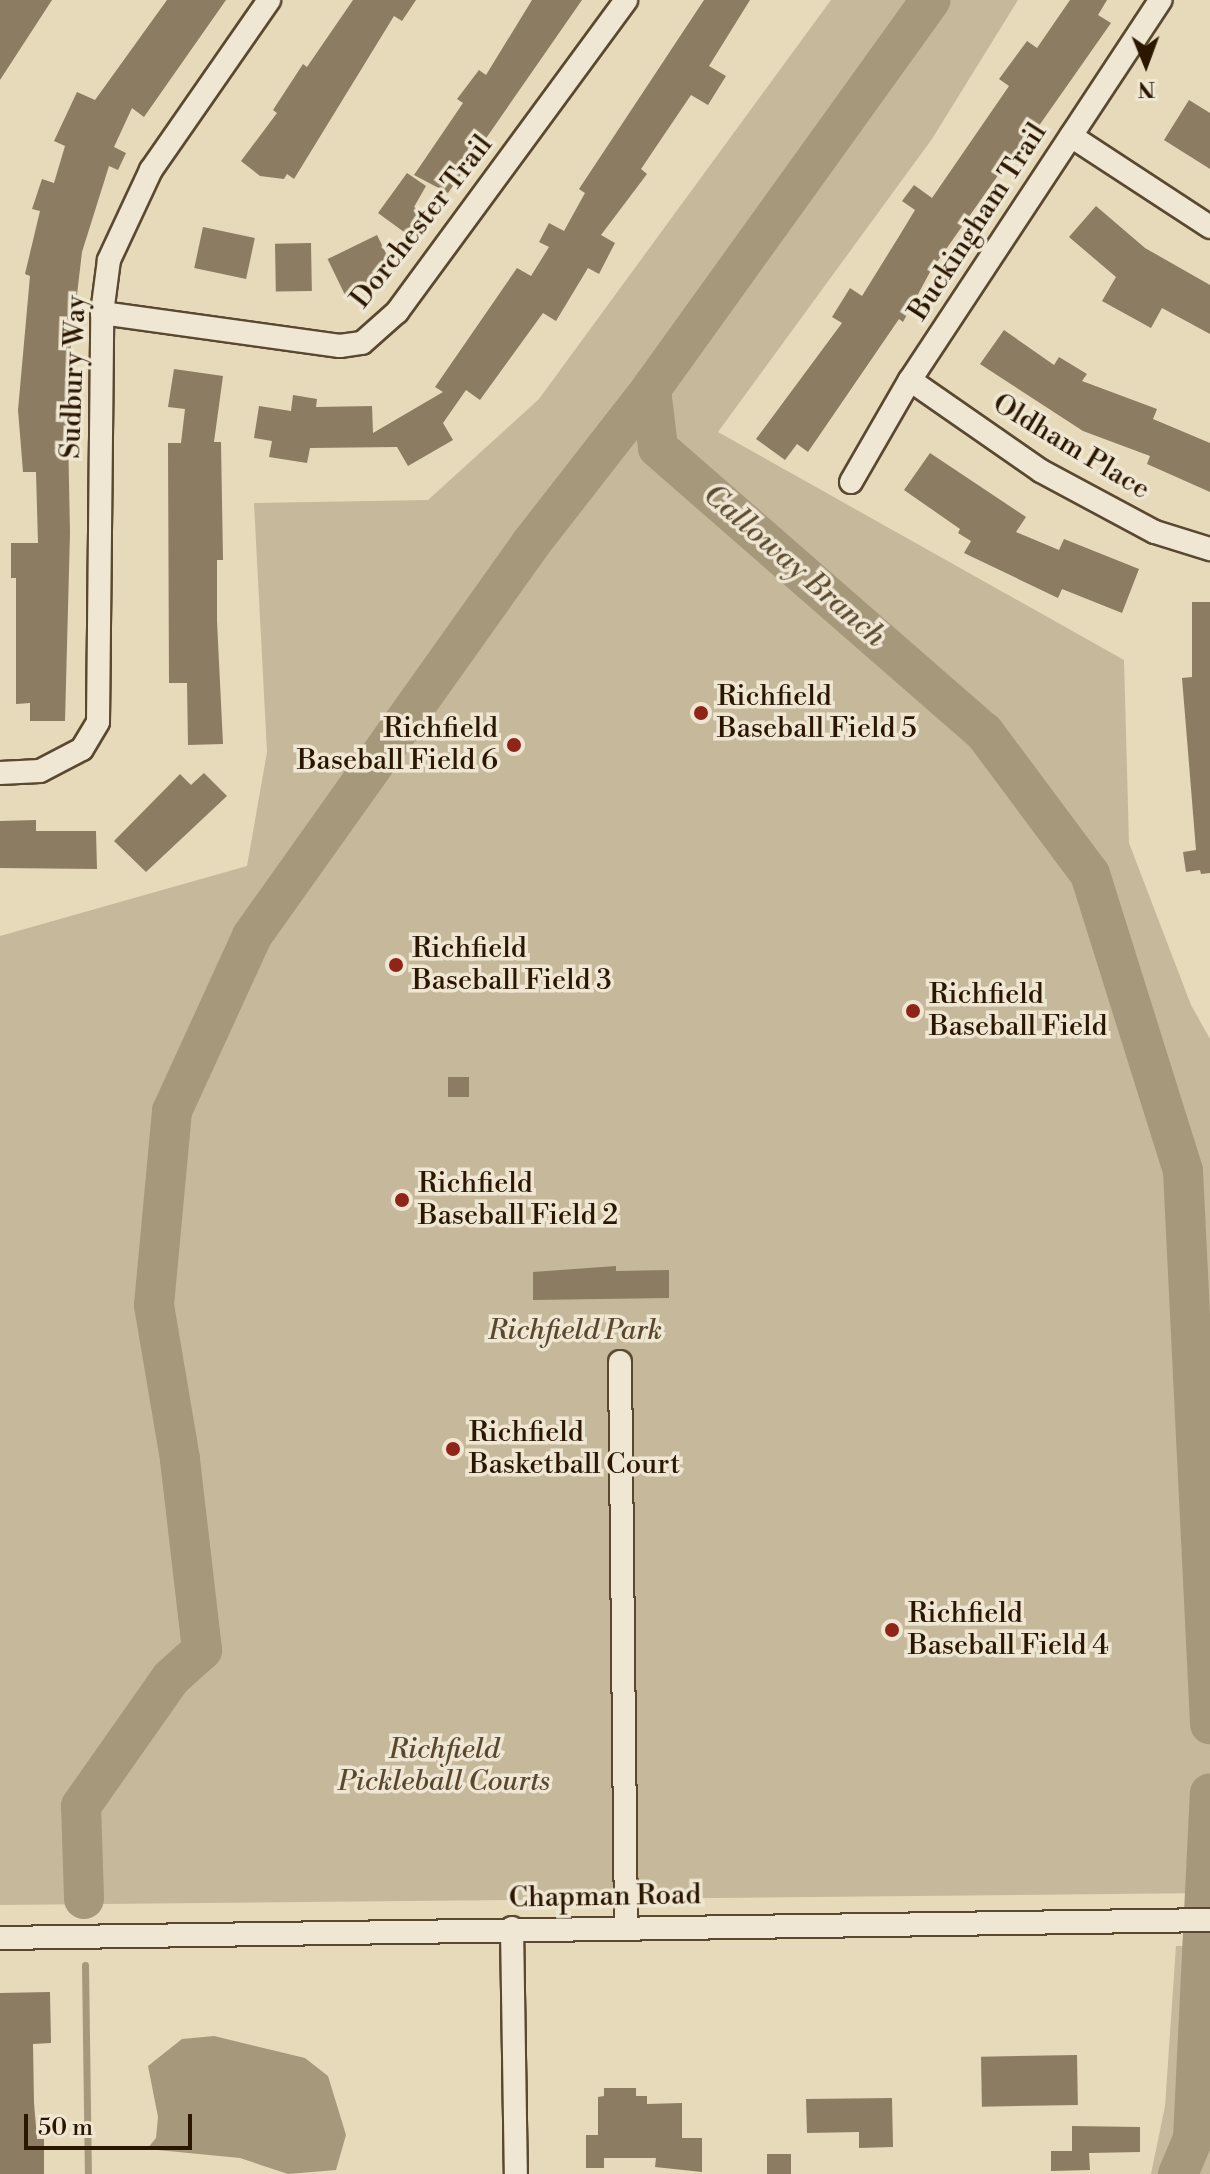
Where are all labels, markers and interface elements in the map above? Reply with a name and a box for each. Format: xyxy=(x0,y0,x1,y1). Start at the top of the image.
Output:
north arrow xyxy=(1106,24,1186,104)
text: N xyxy=(1137,75,1155,102)
street label: Buckingham Trail xyxy=(902,117,1054,327)
street label: Dorchester Trail xyxy=(344,129,500,315)
street label: Sudbury Way xyxy=(54,295,94,459)
street label: Oldham Place xyxy=(986,387,1156,507)
water label: Calloway Branch xyxy=(696,477,892,655)
place label: Richfield Baseball Field 5 xyxy=(717,680,917,746)
marker: Richfield Baseball Field 5 xyxy=(692,704,710,722)
place label: Richfield Baseball Field 6 xyxy=(297,712,498,778)
marker: Richfield Baseball Field 6 xyxy=(505,736,523,754)
place label: Richfield Baseball Field 3 xyxy=(412,932,612,998)
marker: Richfield Baseball Field 3 xyxy=(387,956,405,974)
place label: Richfield Baseball Field xyxy=(929,978,1107,1044)
marker: Richfield Baseball Field xyxy=(904,1002,922,1020)
place label: Richfield Baseball Field 2 xyxy=(418,1167,618,1233)
marker: Richfield Baseball Field 2 xyxy=(393,1191,411,1209)
park label: Richfield Park xyxy=(488,1314,662,1348)
place label: Richfield Basketball Court xyxy=(469,1416,680,1482)
marker: Richfield Basketball Court xyxy=(444,1440,462,1458)
place label: Richfield Baseball Field 4 xyxy=(908,1597,1109,1663)
marker: Richfield Baseball Field 4 xyxy=(883,1621,901,1639)
park label: Richfield Pickleball Courts xyxy=(338,1733,550,1799)
street label: Chapman Road xyxy=(509,1879,701,1915)
scale bar xyxy=(28,2098,196,2148)
text: 50 m xyxy=(38,2113,93,2143)

